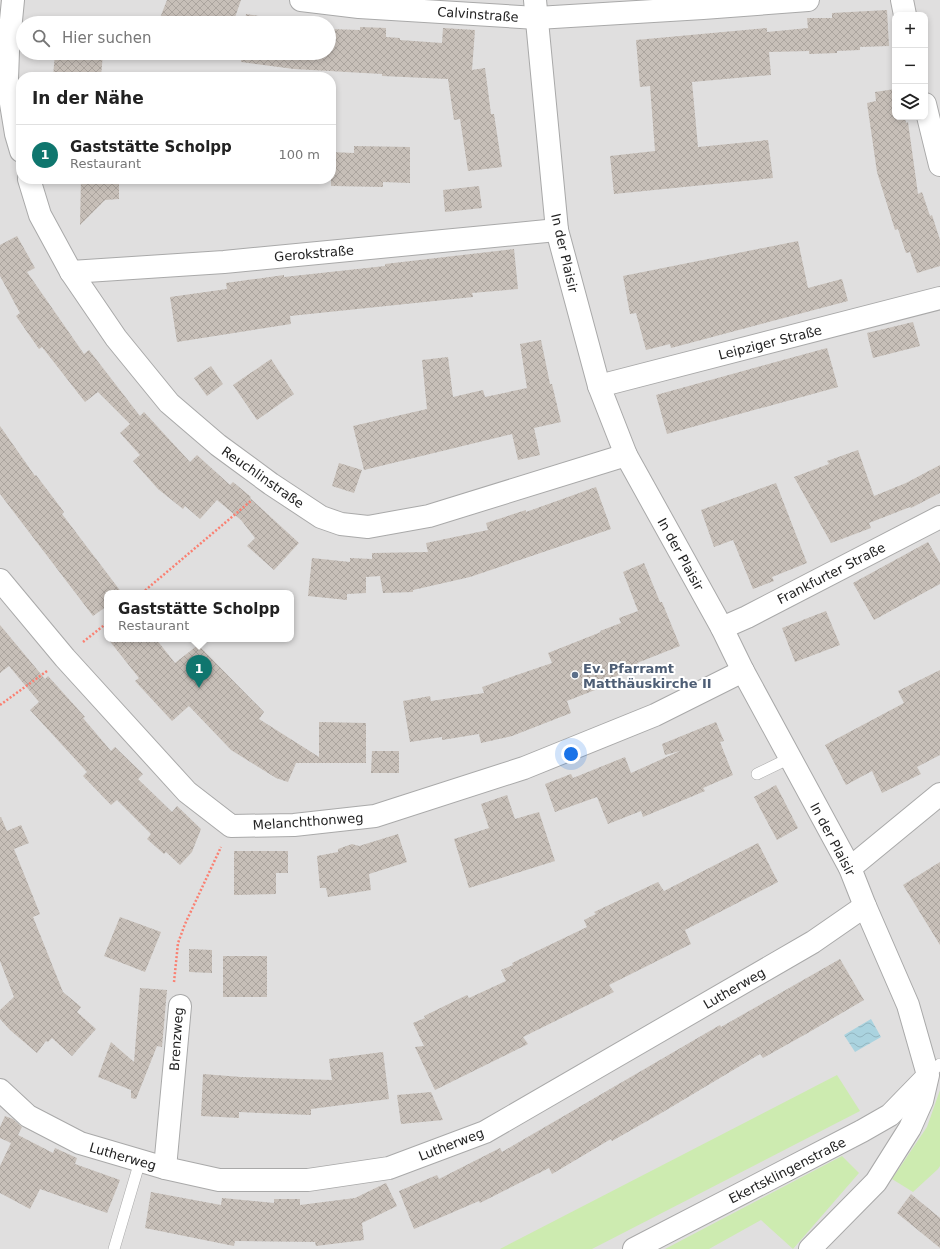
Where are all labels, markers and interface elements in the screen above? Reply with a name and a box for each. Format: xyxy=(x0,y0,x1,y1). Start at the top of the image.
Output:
street label: Calvinstraße xyxy=(437,4,519,25)
map controls xyxy=(892,12,928,120)
button: + xyxy=(892,12,928,48)
search box xyxy=(16,16,336,60)
icon: search xyxy=(30,27,52,49)
text: Hier suchen xyxy=(62,29,151,47)
button: − xyxy=(892,48,928,84)
button: layers xyxy=(892,84,928,120)
text: In der Nähe xyxy=(32,88,144,108)
text: Gaststätte Scholpp xyxy=(70,138,232,156)
text: 1 xyxy=(40,147,50,162)
text: 100 m xyxy=(278,147,320,162)
text: Restaurant xyxy=(70,156,141,171)
street label: In der Plaisir xyxy=(548,212,581,295)
street label: Gerokstraße xyxy=(274,243,355,264)
street label: Leipziger Straße xyxy=(717,322,823,363)
street label: Reuchlinstraße xyxy=(219,443,307,511)
street label: In der Plaisir xyxy=(654,515,707,594)
street label: Frankfurter Straße xyxy=(775,540,888,607)
popup xyxy=(104,590,294,642)
text: Gaststätte Scholpp xyxy=(118,600,280,618)
text: Restaurant xyxy=(118,618,189,633)
pin: 1 xyxy=(186,655,212,688)
place label: Ev. Pfarramt Matthäuskirche II xyxy=(583,661,712,691)
marker: Ev. Pfarramt Matthäuskirche II xyxy=(570,670,580,680)
your location xyxy=(561,744,581,764)
street label: In der Plaisir xyxy=(807,800,858,879)
street label: Melanchthonweg xyxy=(252,810,364,833)
street label: Lutherweg xyxy=(701,965,768,1012)
street label: Brenzweg xyxy=(167,1007,186,1071)
street label: Lutherweg xyxy=(416,1125,486,1164)
street label: Ekertsklingenstraße xyxy=(726,1134,848,1206)
street label: Lutherweg xyxy=(88,1140,158,1173)

